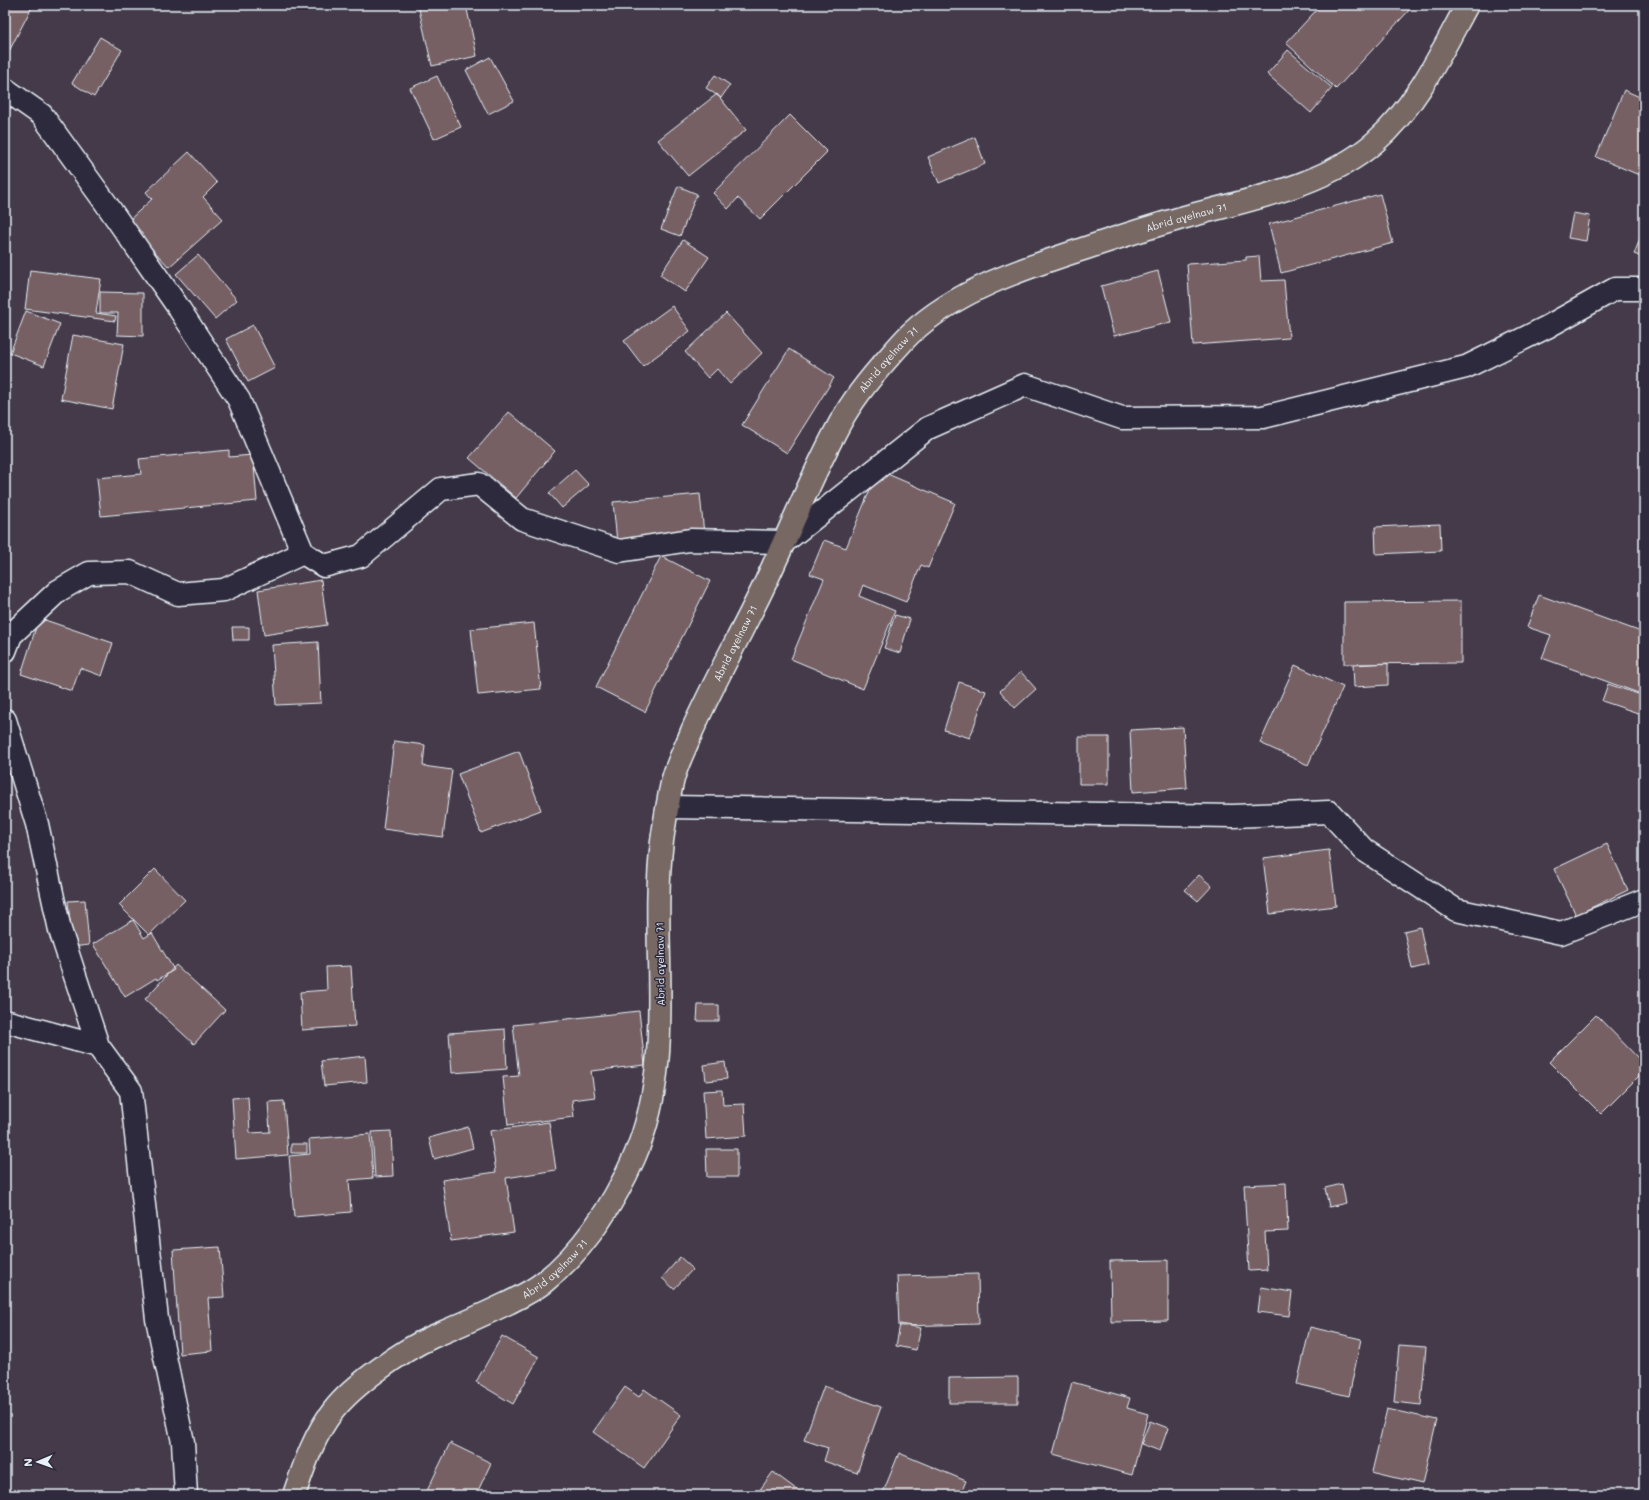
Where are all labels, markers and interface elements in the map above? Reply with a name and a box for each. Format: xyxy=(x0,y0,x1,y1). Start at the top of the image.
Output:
street label: Abrid aɣelnaw 71 xyxy=(1144,199,1228,235)
street label: Abrid aɣelnaw 71 xyxy=(855,323,921,395)
street label: Abrid aɣelnaw 71 xyxy=(710,603,760,684)
street label: Abrid aɣelnaw 71 xyxy=(652,922,668,1006)
street label: Abrid aɣelnaw 71 xyxy=(519,1236,590,1302)
north arrow xyxy=(18,1442,58,1482)
text: N xyxy=(20,1458,35,1467)

